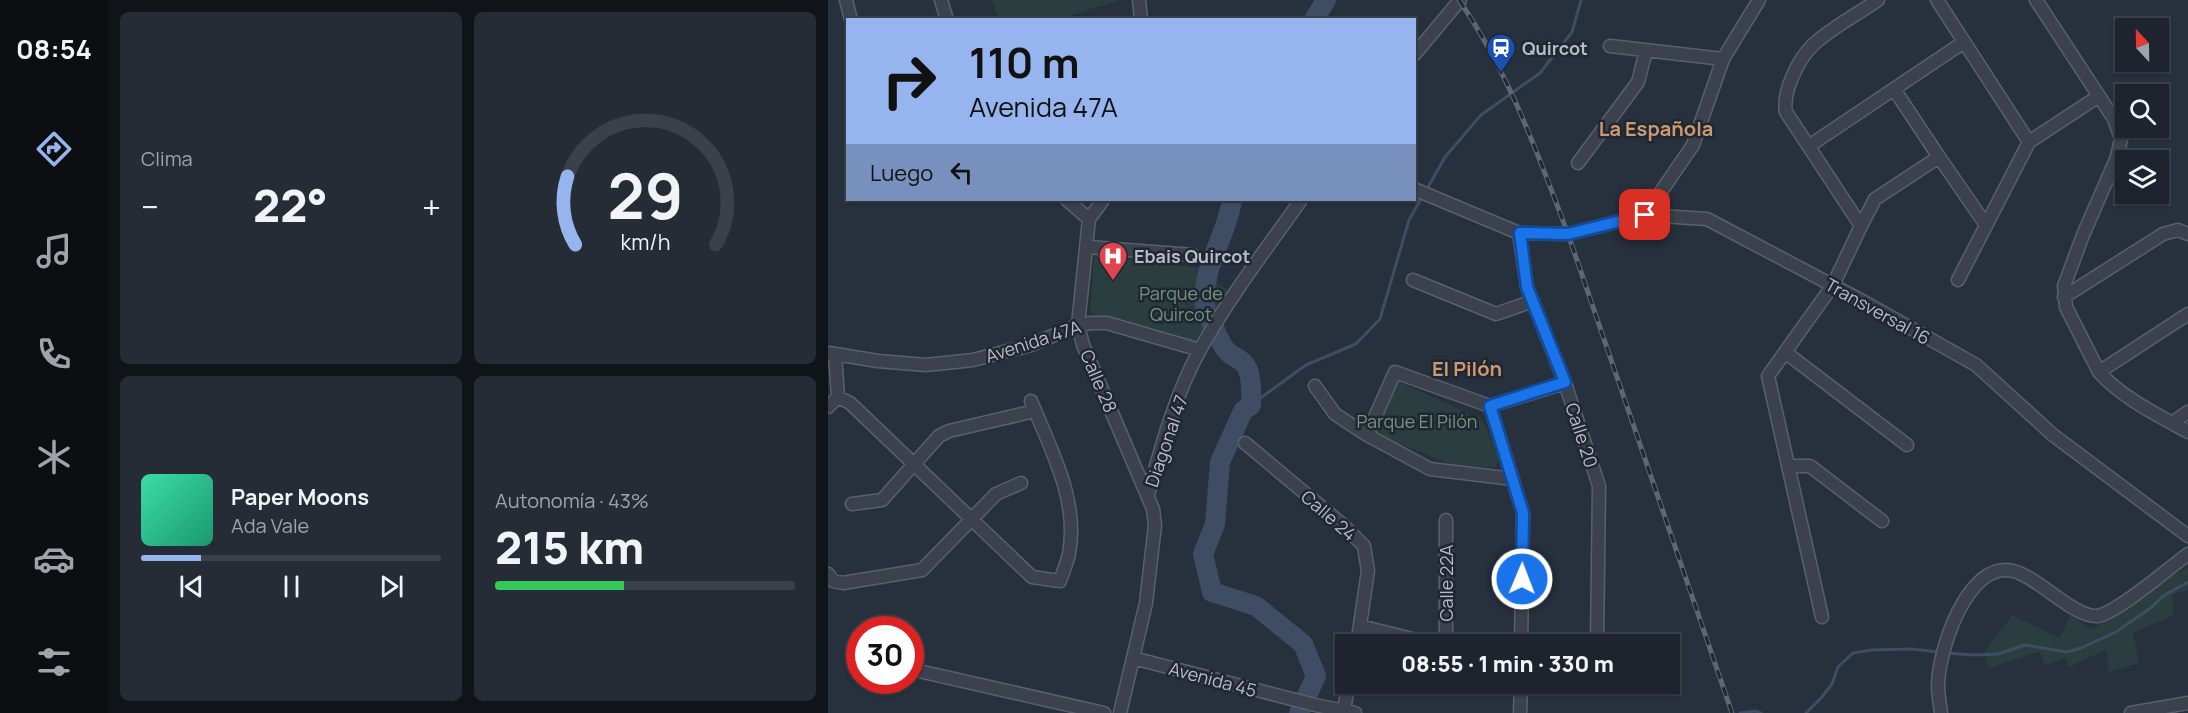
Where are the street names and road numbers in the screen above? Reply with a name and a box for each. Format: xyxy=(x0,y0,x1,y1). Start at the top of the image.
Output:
street label: Transversal 16 xyxy=(1821,272,1935,350)
street label: Avenida 47A xyxy=(982,314,1084,368)
street label: Calle 28 xyxy=(1075,346,1123,416)
street label: Diagonal 47 xyxy=(1139,392,1193,490)
street label: Calle 20 xyxy=(1560,400,1604,470)
street label: Calle 24 xyxy=(1296,484,1362,546)
street label: Calle 22A xyxy=(1434,544,1458,621)
street label: Avenida 45 xyxy=(1166,656,1260,702)

